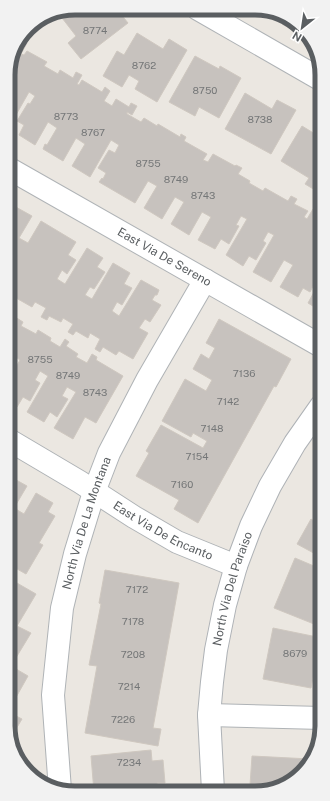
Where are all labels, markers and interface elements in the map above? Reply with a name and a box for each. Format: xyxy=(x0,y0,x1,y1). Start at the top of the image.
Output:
north arrow xyxy=(282,8,322,48)
house number: 8774 xyxy=(83,24,107,36)
text: N xyxy=(290,29,304,44)
house number: 8762 xyxy=(132,59,156,71)
house number: 8750 xyxy=(193,84,217,96)
house number: 8773 xyxy=(54,110,78,122)
house number: 8738 xyxy=(248,113,272,125)
house number: 8767 xyxy=(81,126,105,138)
house number: 8755 xyxy=(135,157,161,169)
house number: 8749 xyxy=(164,173,188,185)
house number: 8743 xyxy=(191,189,215,201)
street label: East Via De Sereno xyxy=(115,225,214,289)
house number: 8755 xyxy=(27,353,53,365)
house number: 7136 xyxy=(233,367,255,379)
house number: 8749 xyxy=(56,369,80,381)
house number: 8743 xyxy=(83,386,107,398)
house number: 7142 xyxy=(217,395,239,407)
house number: 7148 xyxy=(200,422,224,434)
house number: 7154 xyxy=(186,450,208,462)
street label: North Via De La Montana xyxy=(60,455,114,591)
house number: 7160 xyxy=(171,478,193,490)
street label: East Via De Encanto xyxy=(111,498,215,563)
street label: North Via Del Paraiso xyxy=(210,530,255,647)
house number: 7172 xyxy=(126,583,148,595)
house number: 7178 xyxy=(122,615,144,627)
house number: 8679 xyxy=(283,647,307,659)
house number: 7208 xyxy=(121,648,145,660)
house number: 7214 xyxy=(118,680,140,692)
house number: 7226 xyxy=(111,713,135,725)
house number: 7234 xyxy=(117,756,141,768)

